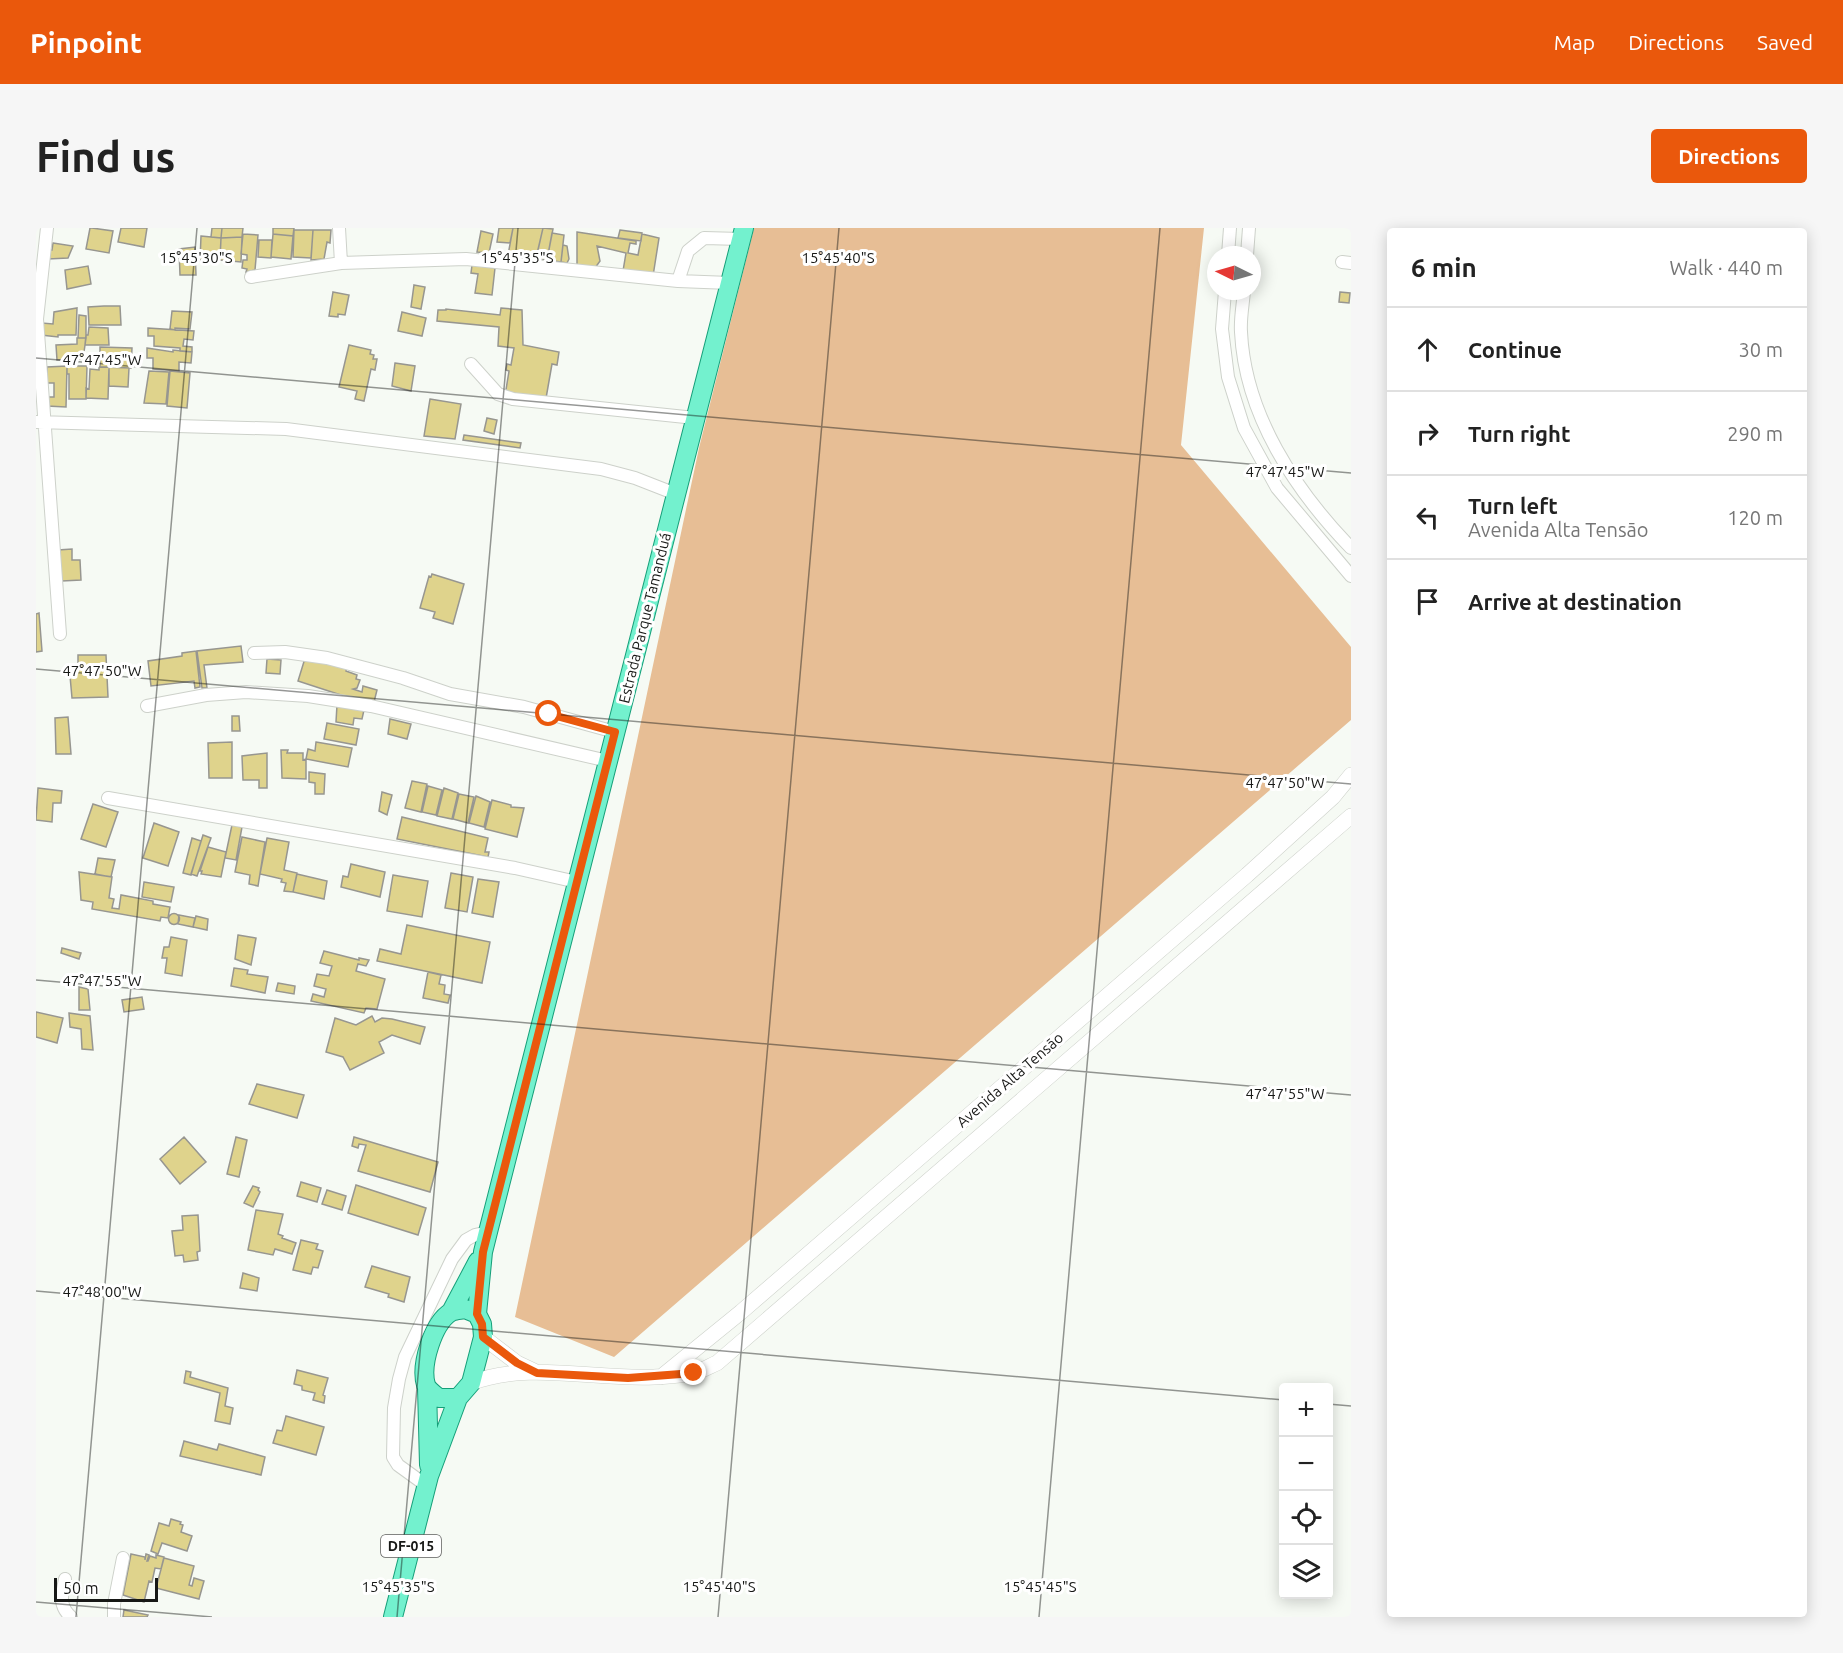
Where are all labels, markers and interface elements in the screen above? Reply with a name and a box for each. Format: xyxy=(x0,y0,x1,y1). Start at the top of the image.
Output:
text: Pinpoint xyxy=(30,27,142,58)
text: Map xyxy=(1554,30,1595,54)
text: Directions xyxy=(1628,30,1724,54)
text: Saved xyxy=(1757,30,1813,54)
button: Directions xyxy=(1651,129,1807,183)
text: Find us xyxy=(36,133,175,180)
north arrow xyxy=(1207,246,1261,300)
text: 15°45'30"S xyxy=(159,249,233,266)
text: 15°45'35"S xyxy=(480,249,554,266)
text: 15°45'40"S xyxy=(801,249,875,266)
text: 6 min xyxy=(1411,253,1477,282)
text: Walk · 440 m xyxy=(1670,256,1783,279)
icon: ahead xyxy=(1411,333,1444,366)
text: Continue xyxy=(1468,337,1562,362)
text: 30 m xyxy=(1739,338,1783,361)
text: 47°47'45"W xyxy=(62,351,142,368)
icon: right xyxy=(1411,417,1444,450)
text: Turn right xyxy=(1468,421,1570,446)
text: 290 m xyxy=(1727,422,1783,445)
text: 47°47'45"W xyxy=(1245,463,1325,480)
text: Turn left xyxy=(1468,493,1558,518)
icon: left xyxy=(1411,501,1444,534)
text: 120 m xyxy=(1727,506,1783,529)
text: Avenida Alta Tensāo xyxy=(1468,518,1649,541)
street label: Estrada Parque Tamanduá xyxy=(615,531,674,705)
icon: arrive xyxy=(1411,585,1444,618)
text: Arrive at destination xyxy=(1468,589,1682,614)
text: 47°47'50"W xyxy=(62,662,142,679)
route start xyxy=(535,700,561,726)
text: 47°47'50"W xyxy=(1245,774,1325,791)
text: 47°47'55"W xyxy=(62,972,142,989)
street label: Avenida Alta Tensāo xyxy=(953,1029,1066,1130)
text: 47°47'55"W xyxy=(1245,1085,1325,1102)
text: 47°48'00"W xyxy=(62,1283,142,1300)
route end xyxy=(680,1359,706,1385)
map controls xyxy=(1279,1383,1333,1599)
button: + xyxy=(1279,1383,1333,1437)
button: − xyxy=(1279,1437,1333,1491)
button: locate xyxy=(1279,1491,1333,1545)
road number: DF-015 xyxy=(381,1535,441,1557)
button: layers xyxy=(1279,1545,1333,1599)
scale bar xyxy=(54,1575,158,1602)
text: 15°45'35"S xyxy=(361,1578,435,1595)
text: 15°45'40"S xyxy=(682,1578,756,1595)
text: 15°45'45"S xyxy=(1003,1578,1077,1595)
text: 50 m xyxy=(63,1579,99,1597)

